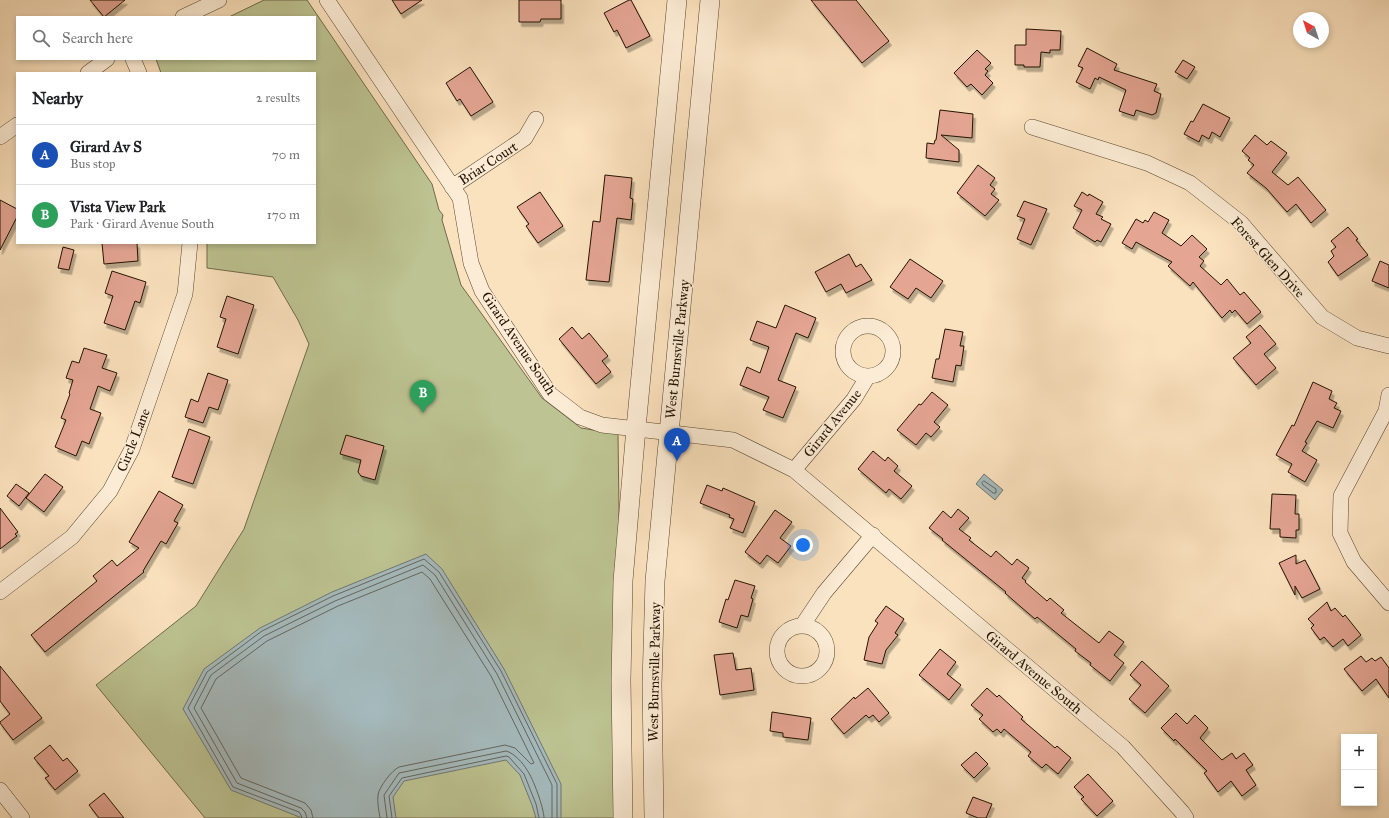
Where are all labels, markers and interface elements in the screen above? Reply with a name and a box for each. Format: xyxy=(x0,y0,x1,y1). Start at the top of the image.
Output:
north arrow xyxy=(1293,12,1329,48)
search box xyxy=(16,16,316,60)
icon: search xyxy=(30,27,52,49)
text: Search here xyxy=(62,29,133,47)
text: Nearby xyxy=(32,88,83,109)
text: 2 results xyxy=(256,90,300,106)
text: Girard Av S xyxy=(70,138,142,156)
street label: Briar Court xyxy=(456,138,521,189)
text: A xyxy=(41,147,49,163)
text: 70 m xyxy=(272,147,300,163)
text: Bus stop xyxy=(70,156,116,172)
text: Vista View Park xyxy=(70,198,166,216)
text: B xyxy=(41,207,49,223)
text: 170 m xyxy=(267,207,300,223)
street label: Forest Glen Drive xyxy=(1227,213,1308,301)
text: Park · Girard Avenue South xyxy=(70,216,214,232)
street label: West Burnsville Parkway xyxy=(662,278,693,420)
street label: Girard Avenue South xyxy=(478,288,560,398)
pin: B xyxy=(410,380,436,413)
street label: Girard Avenue xyxy=(800,386,865,461)
street label: Circle Lane xyxy=(113,406,154,474)
pin: A xyxy=(664,428,690,461)
your location xyxy=(793,535,813,555)
street label: West Burnsville Parkway xyxy=(645,601,664,742)
street label: Girard Avenue South xyxy=(982,627,1086,718)
map controls xyxy=(1341,734,1377,806)
button: + xyxy=(1341,734,1377,770)
button: − xyxy=(1341,770,1377,806)

